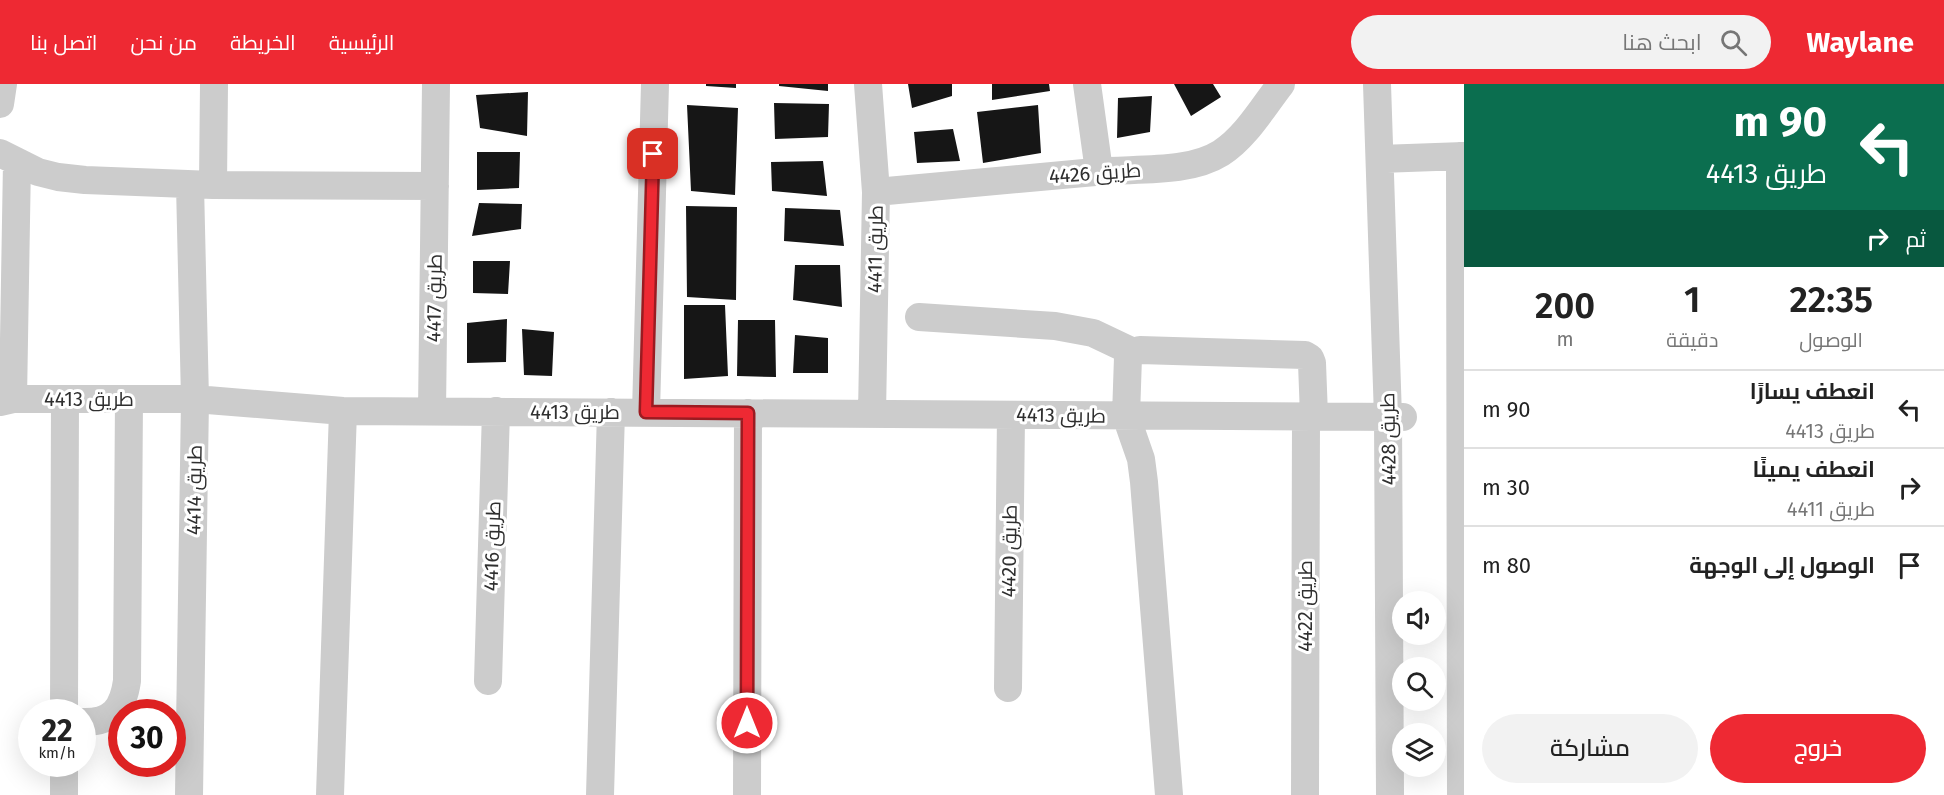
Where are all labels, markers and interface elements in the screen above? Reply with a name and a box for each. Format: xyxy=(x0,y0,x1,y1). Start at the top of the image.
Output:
search box xyxy=(1351,15,1771,69)
icon: search xyxy=(1717,26,1750,59)
text: Waylane xyxy=(1807,26,1914,59)
text: ابحث هنا xyxy=(1622,29,1702,56)
text: اتصل بنا xyxy=(30,30,97,56)
text: من نحن xyxy=(130,30,197,56)
text: الخريطة xyxy=(230,30,296,56)
text: الرئيسية xyxy=(329,30,395,56)
text: 90 m xyxy=(1733,97,1827,147)
icon: left xyxy=(1848,108,1926,186)
pin xyxy=(627,128,678,179)
icon: arrive xyxy=(636,137,669,170)
street label: طريق 4426 xyxy=(1048,158,1142,189)
text: طريق 4413 xyxy=(1706,158,1827,190)
street label: طريق 4411 xyxy=(862,205,889,293)
icon: right xyxy=(1861,222,1894,255)
text: ثم xyxy=(1906,226,1926,253)
street label: طريق 4417 xyxy=(421,253,448,343)
text: 1 xyxy=(1684,278,1701,322)
text: 22:35 xyxy=(1789,278,1873,322)
text: 200 xyxy=(1535,284,1595,328)
text: m xyxy=(1557,327,1574,351)
text: دقيقة xyxy=(1666,328,1718,352)
text: الوصول xyxy=(1799,328,1863,352)
text: انعطف يسارًا xyxy=(1750,378,1875,405)
street label: طريق 4413 xyxy=(44,387,134,412)
street label: طريق 4428 xyxy=(1375,392,1402,486)
icon: left xyxy=(1893,393,1926,426)
text: 90 m xyxy=(1482,396,1531,423)
street label: طريق 4413 xyxy=(530,400,620,425)
street label: طريق 4413 xyxy=(1016,402,1106,429)
text: طريق 4413 xyxy=(1785,419,1875,443)
street label: طريق 4414 xyxy=(181,445,208,535)
text: انعطف يمينًا xyxy=(1753,456,1875,483)
icon: right xyxy=(1893,471,1926,504)
text: 30 m xyxy=(1482,474,1530,501)
text: طريق 4411 xyxy=(1787,497,1875,521)
street label: طريق 4416 xyxy=(478,500,507,592)
street label: طريق 4420 xyxy=(996,504,1023,598)
icon: arrive xyxy=(1893,549,1926,582)
text: 80 m xyxy=(1482,552,1531,579)
text: الوصول إلى الوجهة xyxy=(1689,552,1875,579)
street label: طريق 4422 xyxy=(1293,560,1318,652)
map controls xyxy=(1392,591,1446,777)
button: sound xyxy=(1392,591,1446,645)
button: search xyxy=(1392,657,1446,711)
position arrow xyxy=(715,691,779,755)
speed limit sign: 30 xyxy=(108,699,186,777)
text: 22 xyxy=(41,713,73,749)
button: مشاركة xyxy=(1482,714,1698,783)
button: خروج xyxy=(1710,714,1926,783)
button: layers xyxy=(1392,723,1446,777)
text: km/h xyxy=(38,744,76,762)

